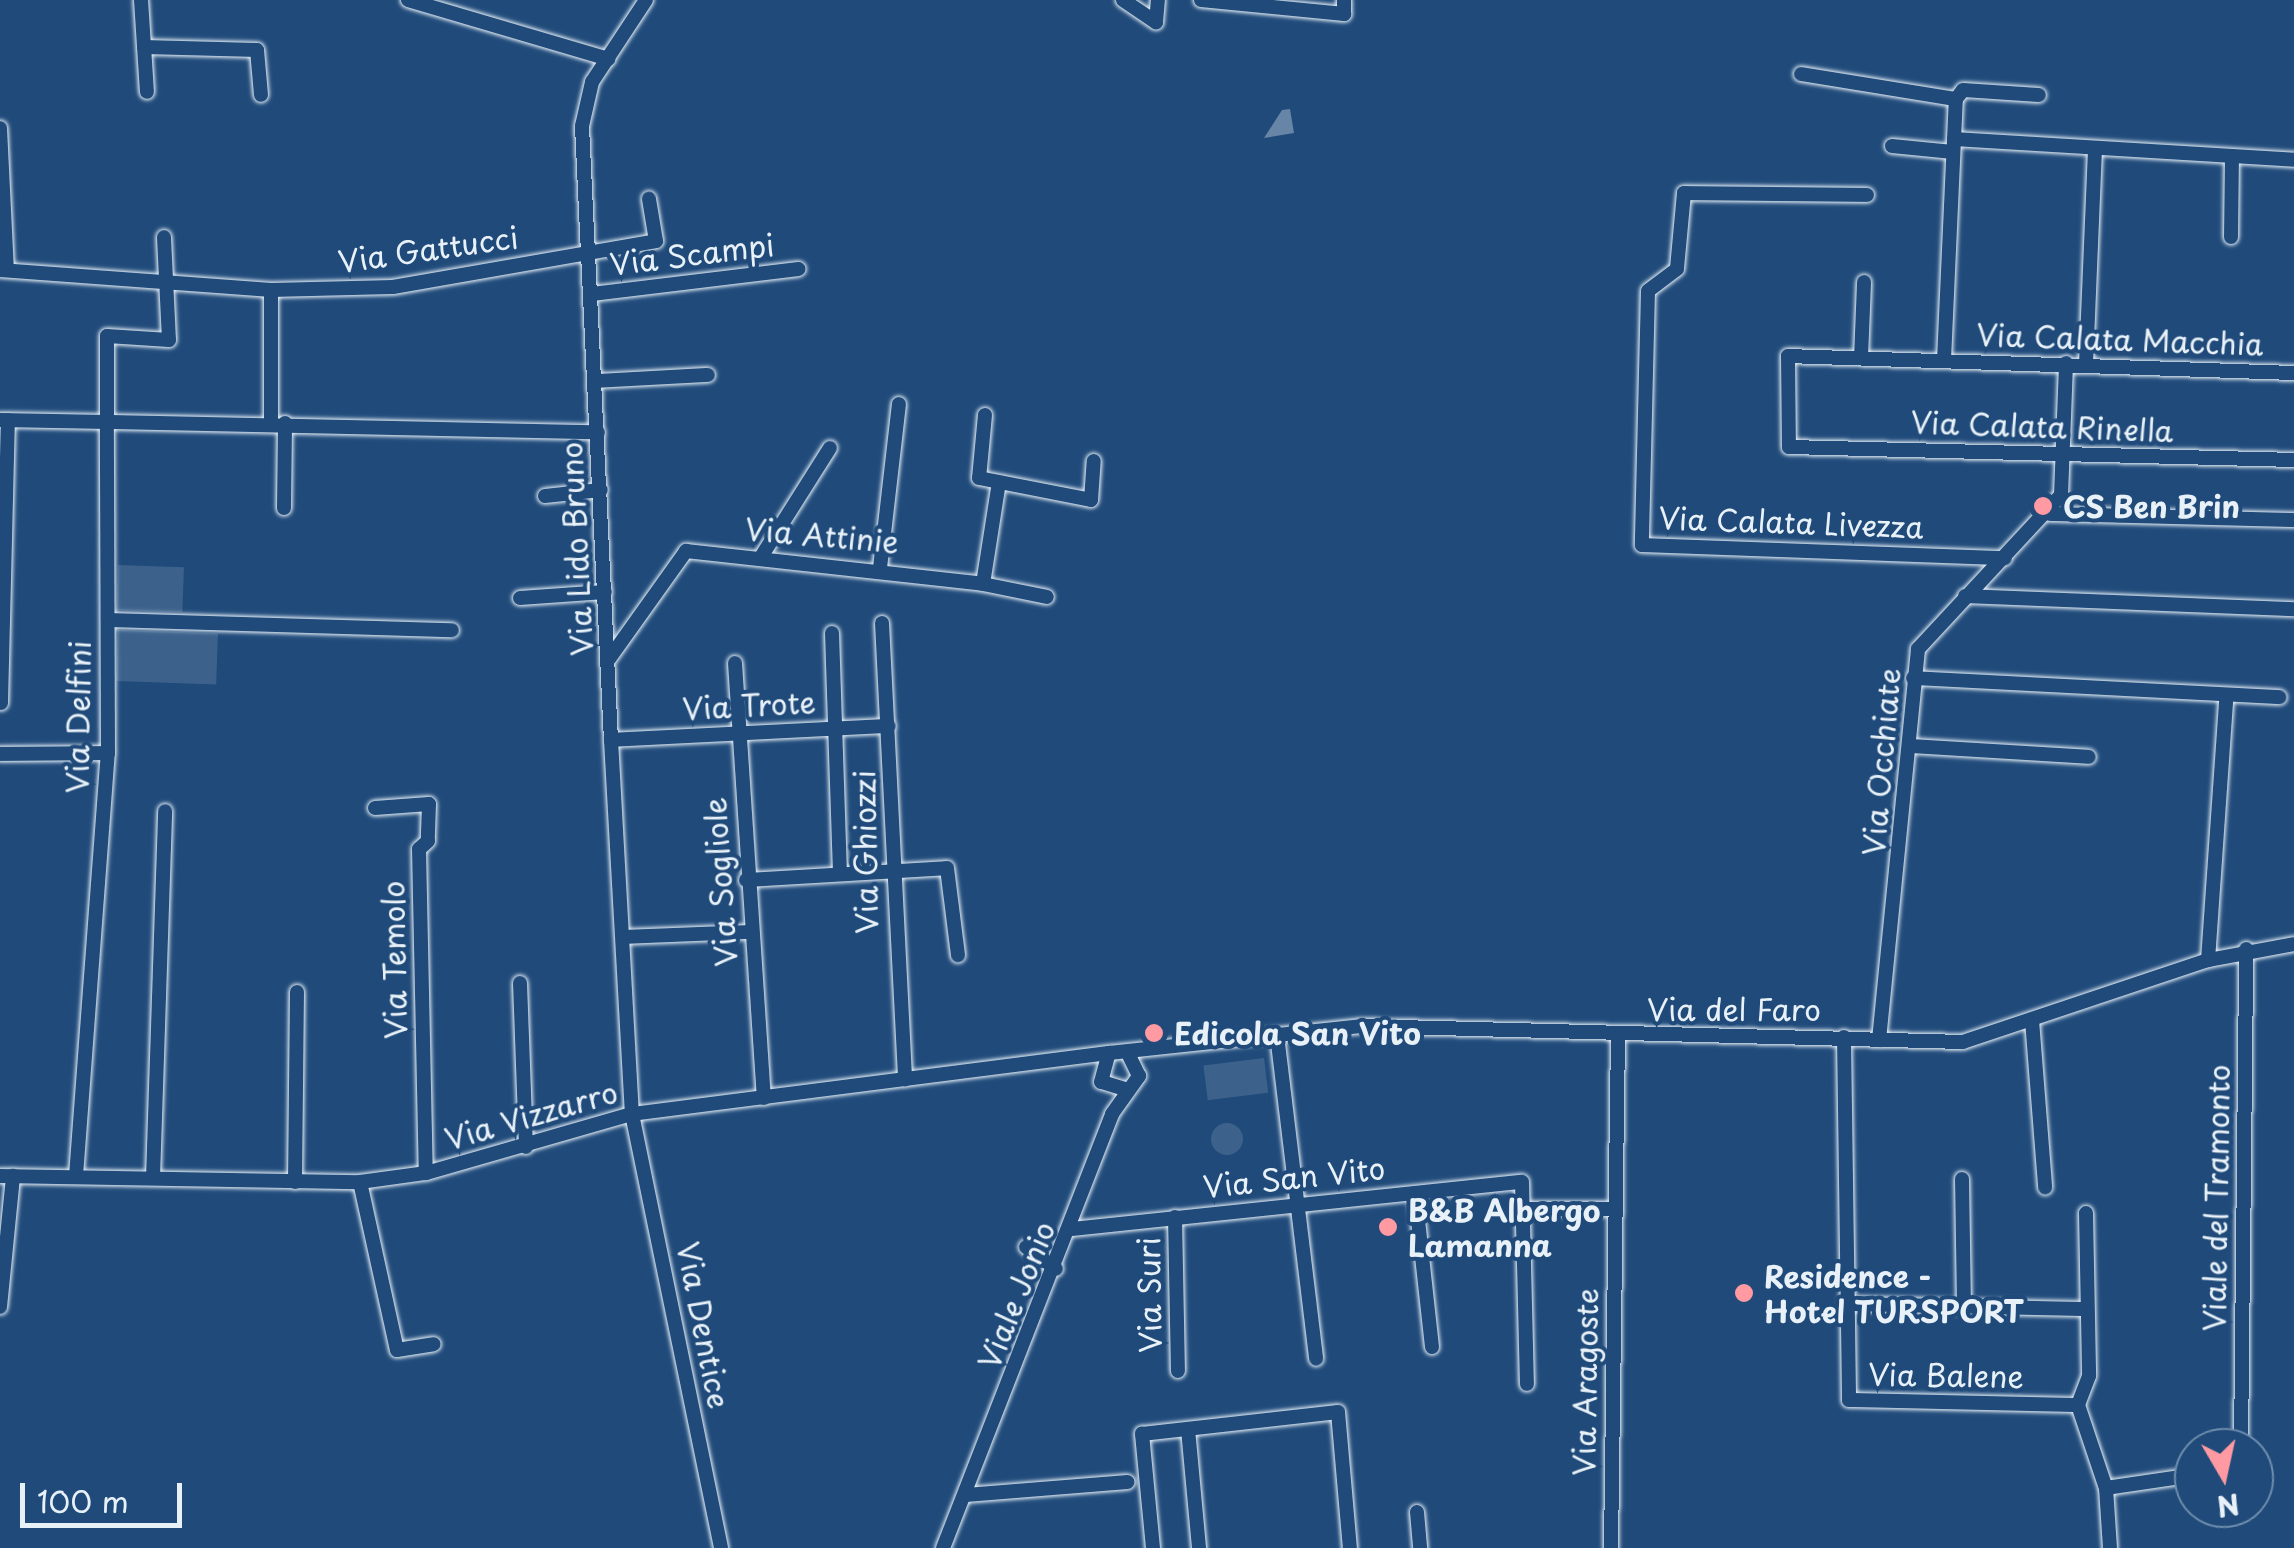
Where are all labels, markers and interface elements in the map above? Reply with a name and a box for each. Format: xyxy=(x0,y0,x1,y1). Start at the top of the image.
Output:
street label: Via Gattucci xyxy=(336,219,520,279)
street label: Via Scampi xyxy=(608,226,776,282)
street label: Via Calata Macchia xyxy=(1976,316,2264,362)
street label: Via Calata Rinella xyxy=(1910,403,2174,449)
street label: Via Lido Bruno xyxy=(552,442,600,656)
place label: CS Ben Brin xyxy=(2063,488,2243,524)
marker: CS Ben Brin xyxy=(2032,495,2054,517)
street label: Via Calata Livezza xyxy=(1657,499,1925,545)
street label: Via Attinie xyxy=(744,510,900,560)
street label: Via Delfini xyxy=(59,641,97,793)
street label: Via Occhiate xyxy=(1855,668,1907,856)
street label: Via Trote xyxy=(682,684,816,726)
street label: Via Ghiozzi xyxy=(846,770,884,934)
street label: Via Sogliole xyxy=(696,797,744,967)
street label: Via Temolo xyxy=(375,881,413,1039)
street label: Via del Faro xyxy=(1648,991,1820,1027)
place label: Edicola San Vito xyxy=(1174,1015,1420,1051)
marker: Edicola San Vito xyxy=(1143,1022,1165,1044)
street label: Viale del Tramonto xyxy=(2196,1061,2236,1335)
street label: Via Vizzarro xyxy=(441,1073,621,1157)
street label: Via San Vito xyxy=(1203,1150,1385,1204)
place label: B&B Albergo Lamanna xyxy=(1408,1192,1600,1262)
street label: Viale Jonio xyxy=(970,1214,1062,1376)
marker: B&B Albergo Lamanna xyxy=(1377,1216,1399,1238)
street label: Via Suri xyxy=(1130,1238,1168,1352)
street label: Via Dentice xyxy=(670,1239,738,1411)
place label: Residence - Hotel TURSPORT xyxy=(1764,1258,2021,1328)
marker: Residence - Hotel TURSPORT xyxy=(1733,1282,1755,1304)
street label: Via Aragoste xyxy=(1565,1289,1605,1475)
street label: Via Balene xyxy=(1869,1356,2023,1394)
north arrow xyxy=(2174,1428,2274,1528)
scale bar xyxy=(25,1463,188,1525)
text: 100 m xyxy=(37,1478,129,1523)
text: N xyxy=(2214,1483,2243,1529)

